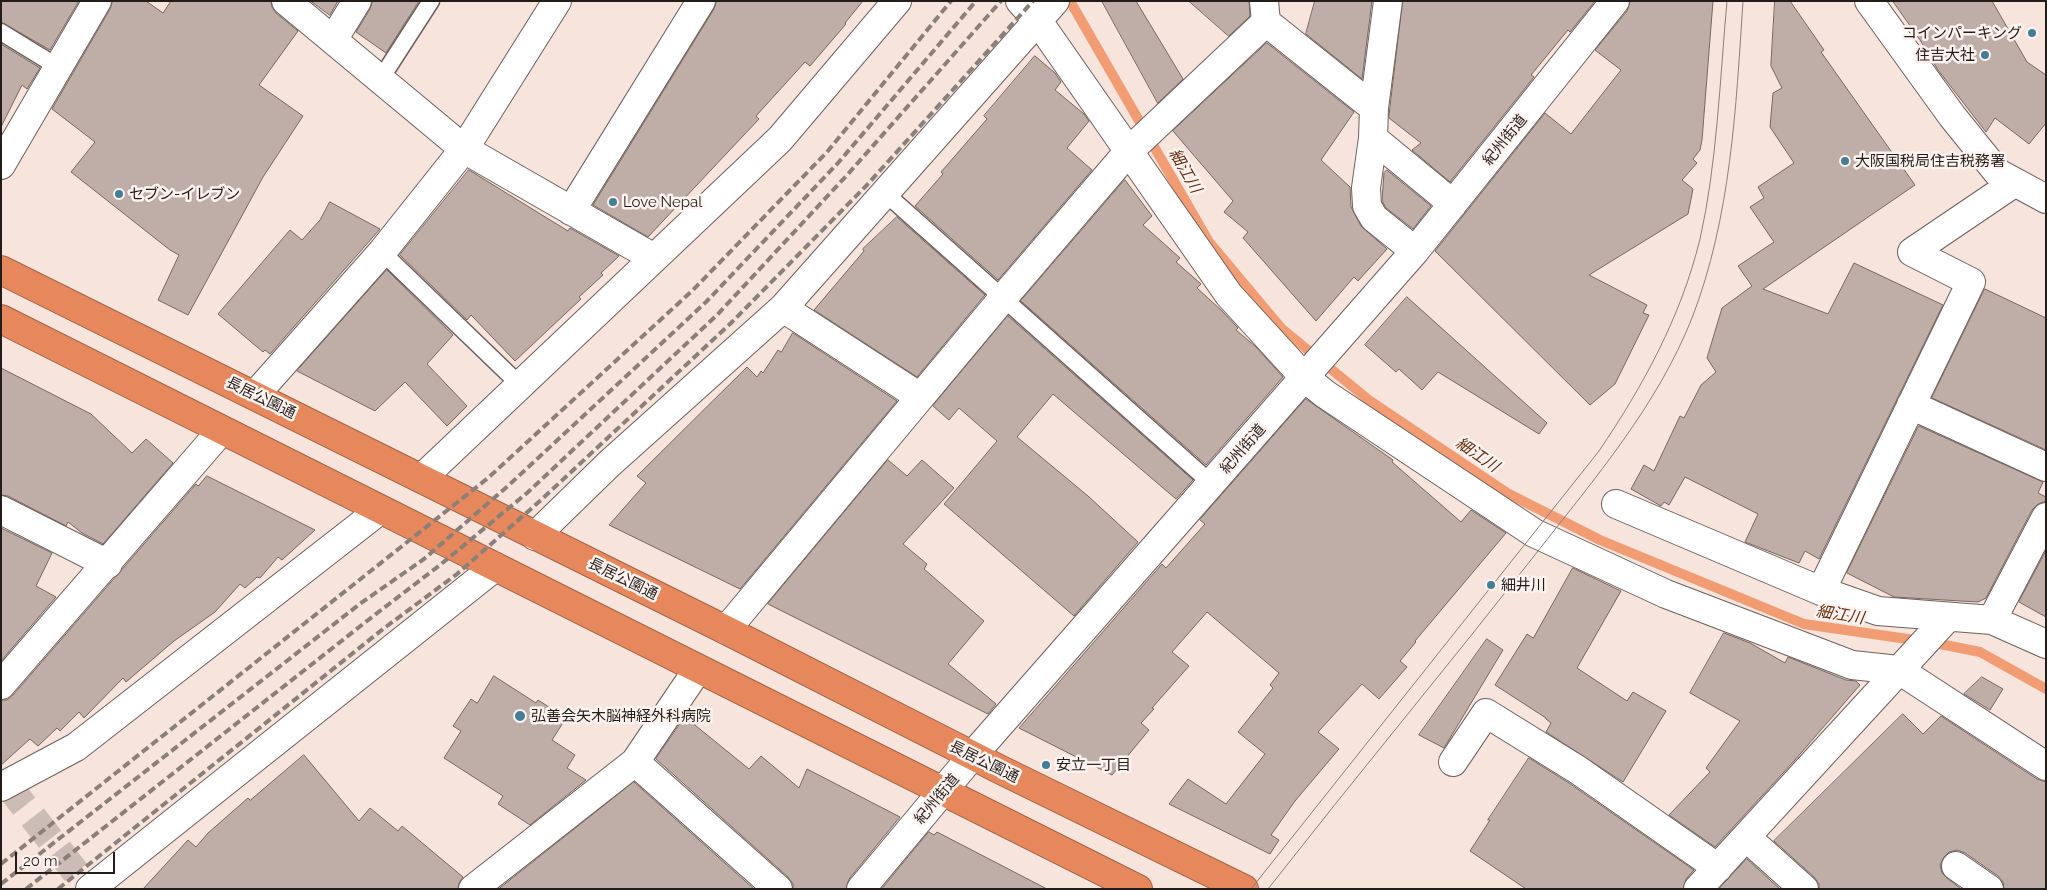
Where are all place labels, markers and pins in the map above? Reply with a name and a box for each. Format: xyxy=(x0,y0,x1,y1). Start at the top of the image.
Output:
place label: コインパーキング xyxy=(1902,24,2022,42)
marker: コインパーキング xyxy=(2026,27,2038,39)
place label: 住吉大社 xyxy=(1915,46,1975,64)
marker: 住吉大社 xyxy=(1979,49,1991,61)
place label: 大阪国税局住吉税務署 xyxy=(1855,152,2005,170)
marker: 大阪国税局住吉税務署 xyxy=(1839,155,1851,167)
place label: セブン-イレブン xyxy=(129,185,240,203)
marker: セブン-イレブン xyxy=(113,188,125,200)
place label: Love Nepal xyxy=(623,193,702,211)
marker: Love Nepal xyxy=(607,196,619,208)
place label: 細井川 xyxy=(1501,576,1546,594)
marker: 細井川 xyxy=(1485,579,1497,591)
place label: 弘善会矢木脳神経外科病院 xyxy=(531,707,711,725)
marker: 弘善会矢木脳神経外科病院 xyxy=(513,709,527,723)
place label: 安立一丁目 xyxy=(1056,756,1131,774)
marker: 安立一丁目 xyxy=(1040,759,1052,771)

